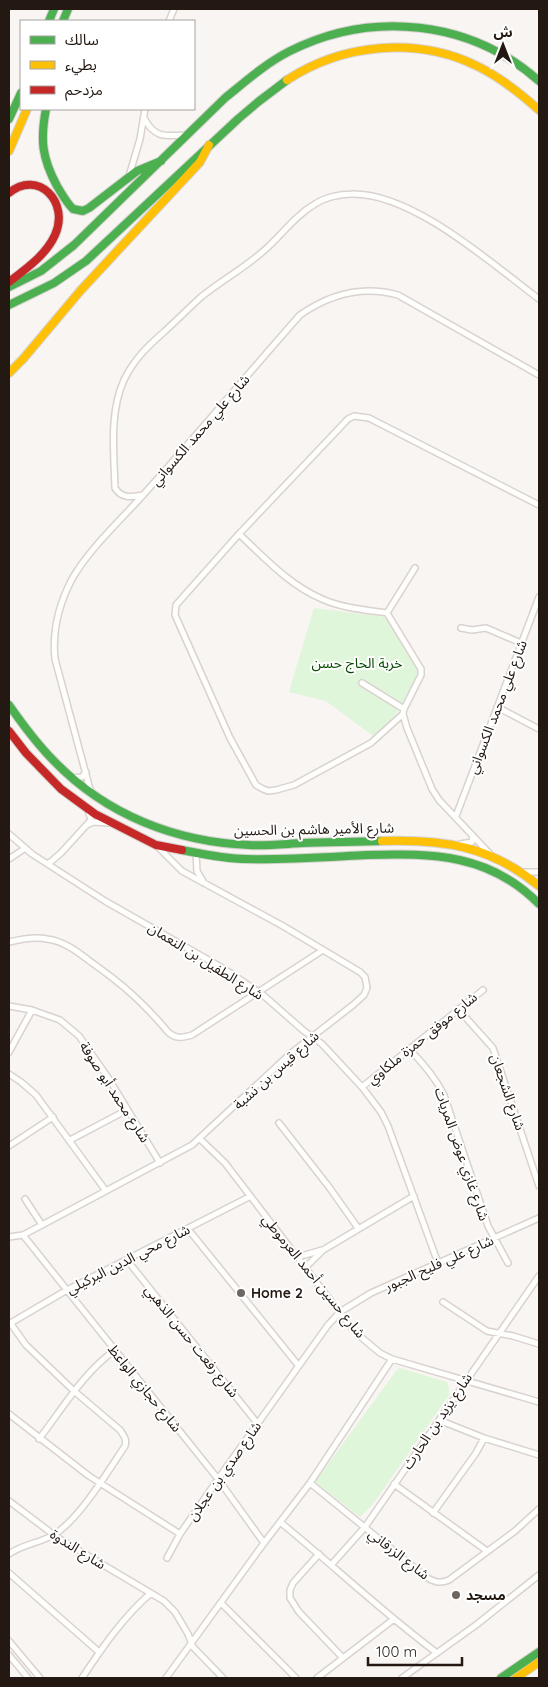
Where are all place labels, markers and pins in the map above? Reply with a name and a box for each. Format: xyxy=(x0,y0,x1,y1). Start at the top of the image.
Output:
place label: Home 2 xyxy=(251,1284,303,1302)
marker: Home 2 xyxy=(235,1287,247,1299)
place label: مسجد xyxy=(466,1586,506,1604)
marker: مسجد xyxy=(450,1589,462,1601)

